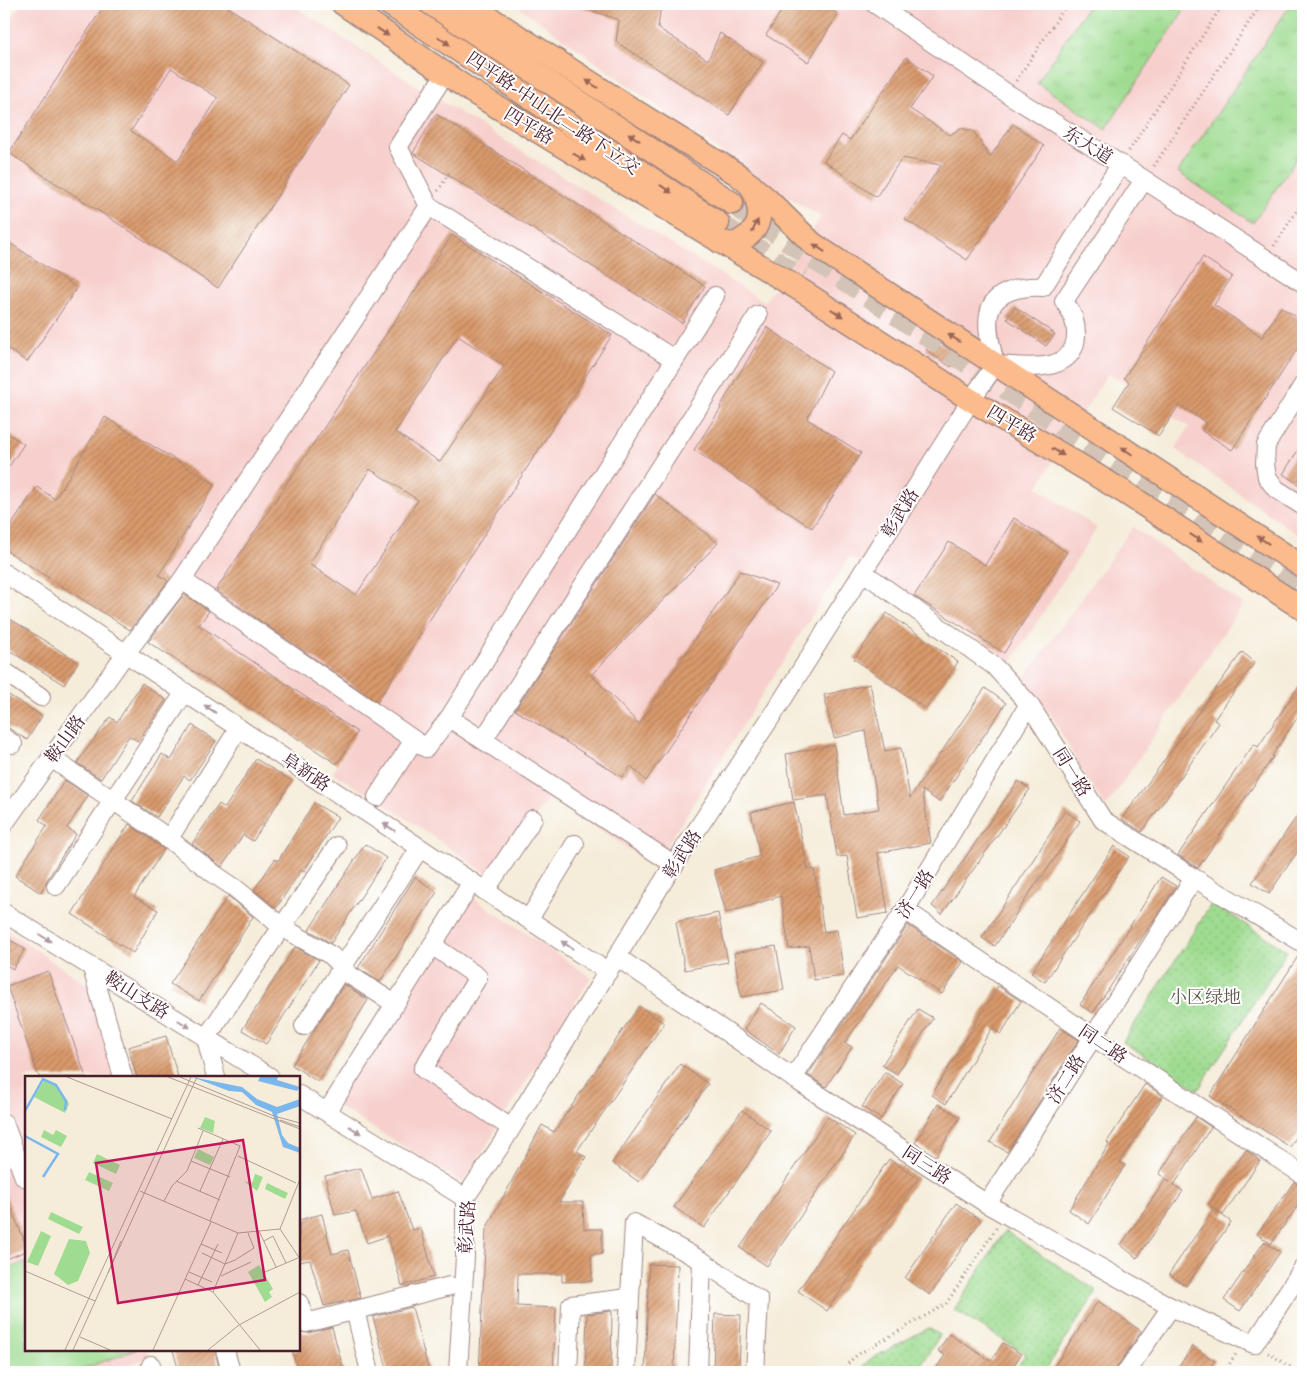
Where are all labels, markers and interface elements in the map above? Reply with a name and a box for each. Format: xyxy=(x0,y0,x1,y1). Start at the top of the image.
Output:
one-way arrow xyxy=(376,27,390,37)
one-way arrow xyxy=(437,36,451,45)
street label: 四平路-中山北二路下立交 xyxy=(462,47,644,179)
one-way arrow xyxy=(586,79,599,88)
street label: 四平路 xyxy=(500,103,558,149)
street label: 东大道 xyxy=(1057,121,1117,172)
one-way arrow xyxy=(627,132,640,142)
one-way arrow xyxy=(572,152,585,161)
one-way arrow xyxy=(660,184,673,194)
one-way arrow xyxy=(751,219,759,234)
one-way arrow xyxy=(812,243,826,252)
one-way arrow xyxy=(831,308,844,318)
one-way arrow xyxy=(948,333,961,343)
street label: 四平路 xyxy=(981,401,1041,451)
one-way arrow xyxy=(1120,446,1133,456)
one-way arrow xyxy=(1051,448,1064,457)
street label: 彰武路 xyxy=(876,484,927,544)
one-way arrow xyxy=(1189,534,1202,543)
one-way arrow xyxy=(1256,536,1269,545)
one-way arrow xyxy=(203,704,216,714)
street label: 鞍山路 xyxy=(40,711,93,770)
street label: 同一路 xyxy=(1045,743,1096,803)
street label: 阜新路 xyxy=(275,748,335,800)
one-way arrow xyxy=(382,823,396,832)
street label: 彰武路 xyxy=(658,825,709,885)
street label: 济一路 xyxy=(891,865,942,925)
one-way arrow xyxy=(39,934,52,943)
one-way arrow xyxy=(560,940,574,950)
street label: 鞍山支路 xyxy=(99,967,173,1027)
park label: 小区绿地 xyxy=(1169,986,1241,1012)
one-way arrow xyxy=(177,1019,190,1028)
street label: 同二路 xyxy=(1072,1020,1132,1072)
street label: 济二路 xyxy=(1042,1050,1093,1110)
inset map xyxy=(25,1076,300,1351)
one-way arrow xyxy=(349,1125,362,1134)
street label: 同三路 xyxy=(896,1141,956,1192)
street label: 彰武路 xyxy=(454,1199,484,1255)

